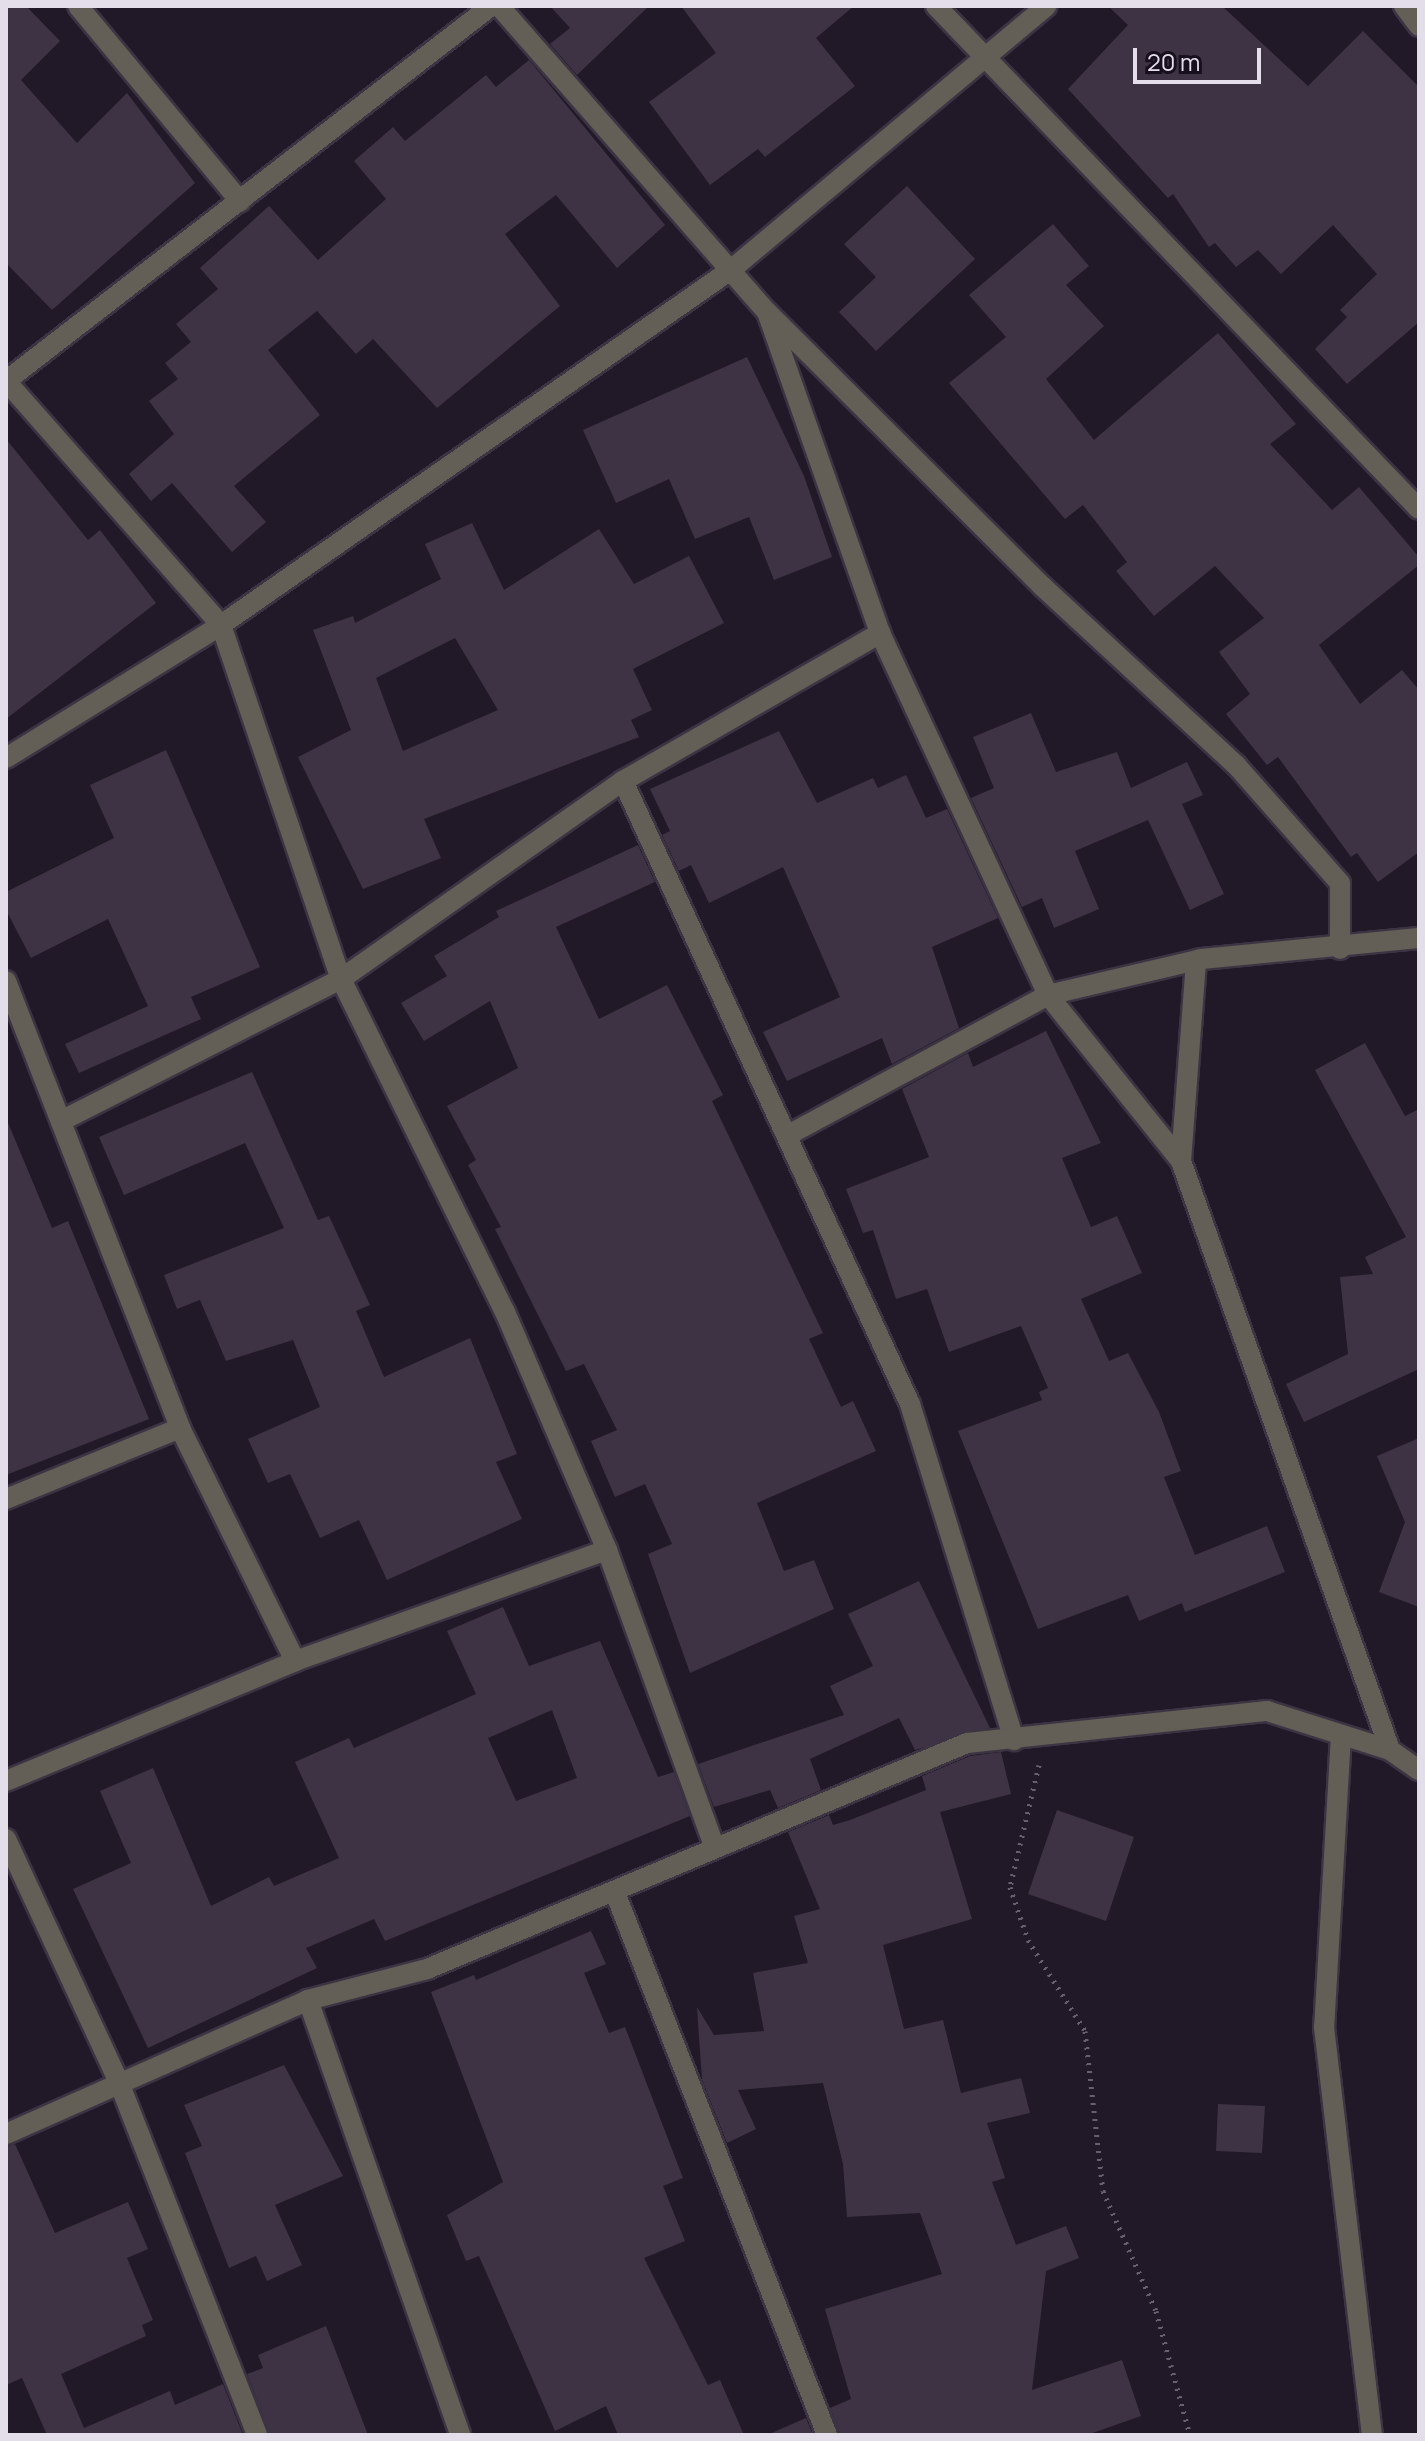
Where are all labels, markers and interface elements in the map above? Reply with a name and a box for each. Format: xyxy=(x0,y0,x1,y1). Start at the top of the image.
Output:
scale bar xyxy=(1137,32,1265,82)
text: 20 m xyxy=(1147,45,1200,78)

